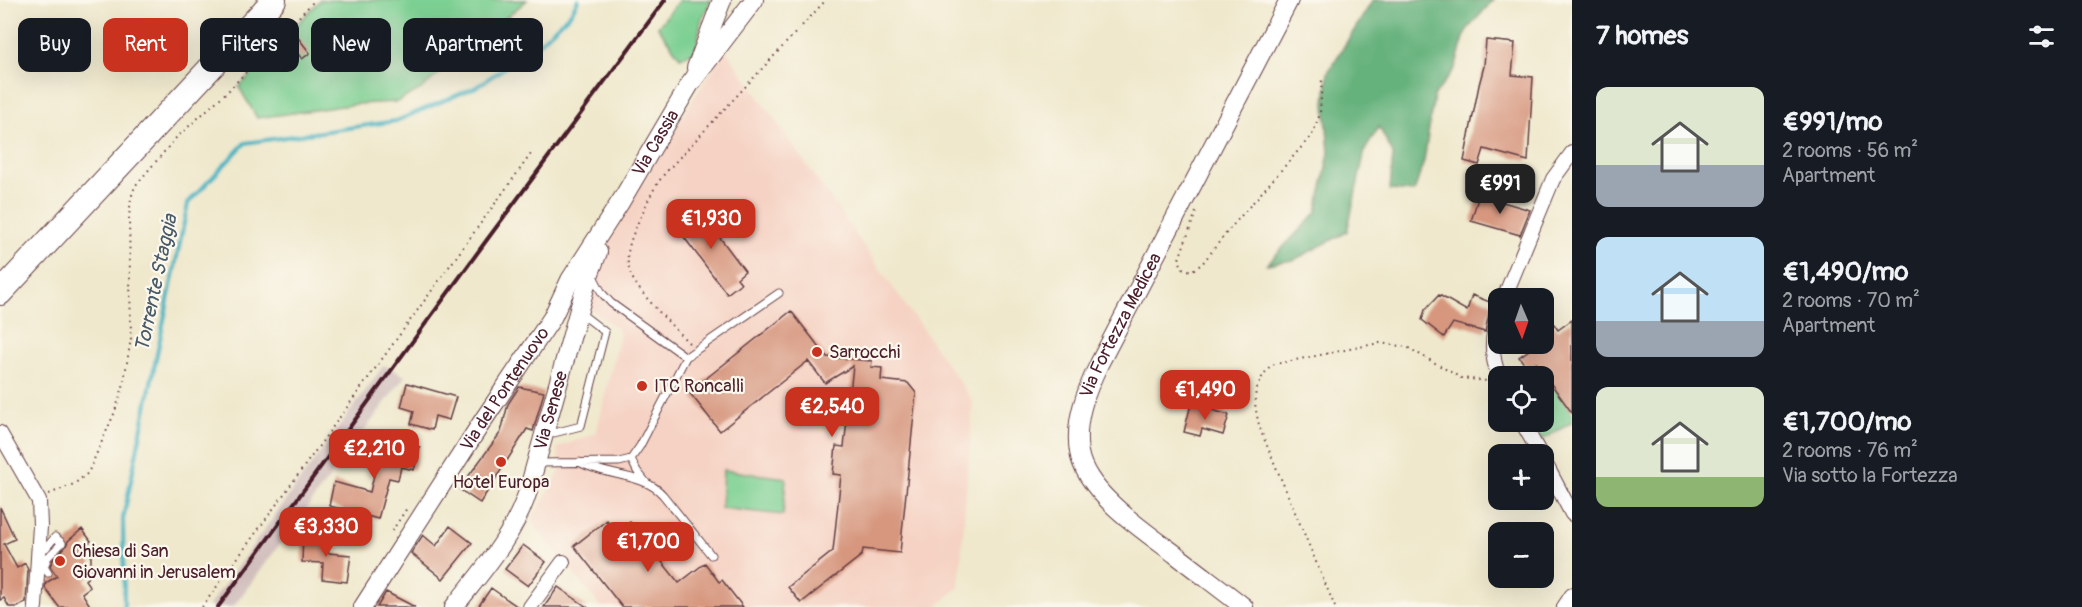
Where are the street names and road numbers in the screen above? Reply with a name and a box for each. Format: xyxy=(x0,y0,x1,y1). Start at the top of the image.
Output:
street label: Via Cassia xyxy=(627,105,684,180)
street label: Via Fortezza Medicea xyxy=(1074,249,1167,401)
street label: Via del Pontenuovo xyxy=(455,322,554,455)
street label: Via Senese xyxy=(529,368,573,453)

